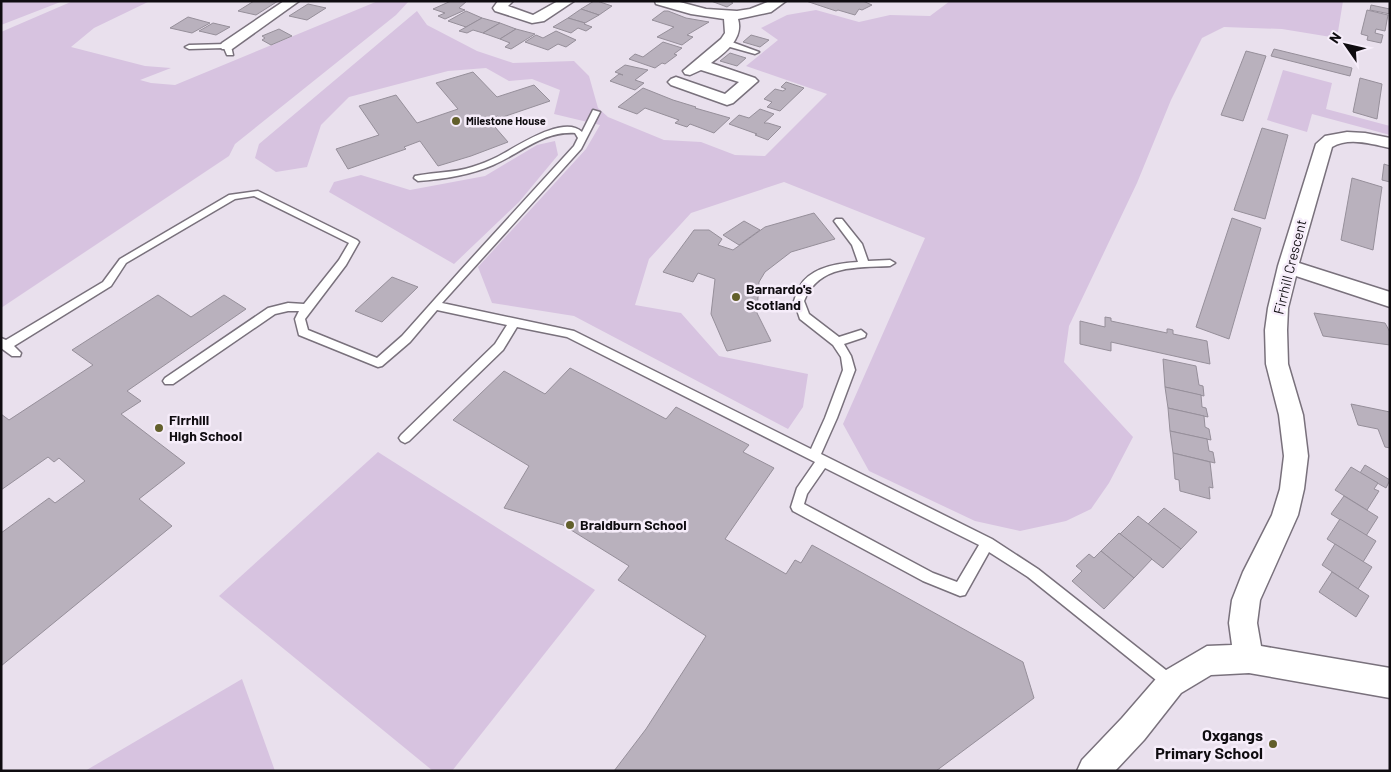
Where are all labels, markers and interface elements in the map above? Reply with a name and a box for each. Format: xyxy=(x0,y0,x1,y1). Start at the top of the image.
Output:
north arrow xyxy=(1321,20,1371,70)
text: N xyxy=(1325,29,1344,46)
place label: Milestone House xyxy=(466,114,546,127)
marker: Milestone House xyxy=(450,115,462,127)
street label: Firrhill Crescent xyxy=(1270,218,1309,316)
place label: Barnardo's Scotland xyxy=(746,280,812,313)
marker: Barnardo's Scotland xyxy=(730,291,742,303)
place label: Firrhill High School xyxy=(169,411,242,444)
marker: Firrhill High School xyxy=(153,422,165,434)
place label: Braidburn School xyxy=(580,516,687,533)
marker: Braidburn School xyxy=(564,519,576,531)
place label: Oxgangs Primary School xyxy=(1155,725,1263,762)
marker: Oxgangs Primary School xyxy=(1267,738,1279,750)

